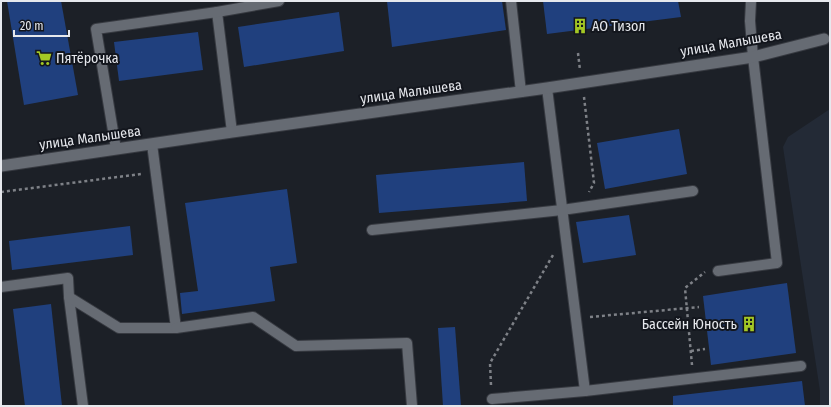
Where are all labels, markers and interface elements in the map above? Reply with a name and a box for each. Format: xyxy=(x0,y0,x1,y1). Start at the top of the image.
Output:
scale bar xyxy=(14,12,69,38)
building icon: АО Тизол xyxy=(571,17,589,35)
place label: АО Тизол xyxy=(592,18,645,35)
text: 20 m xyxy=(20,19,44,33)
street label: улица Малышева xyxy=(679,26,783,60)
supermarket icon: Пятёрочка xyxy=(35,49,53,67)
place label: Пятёрочка xyxy=(56,50,119,67)
street label: улица Малышева xyxy=(359,76,463,108)
street label: улица Малышева xyxy=(38,122,142,154)
building icon: Бассейн Юность xyxy=(740,315,758,333)
place label: Бассейн Юность xyxy=(642,316,738,333)

